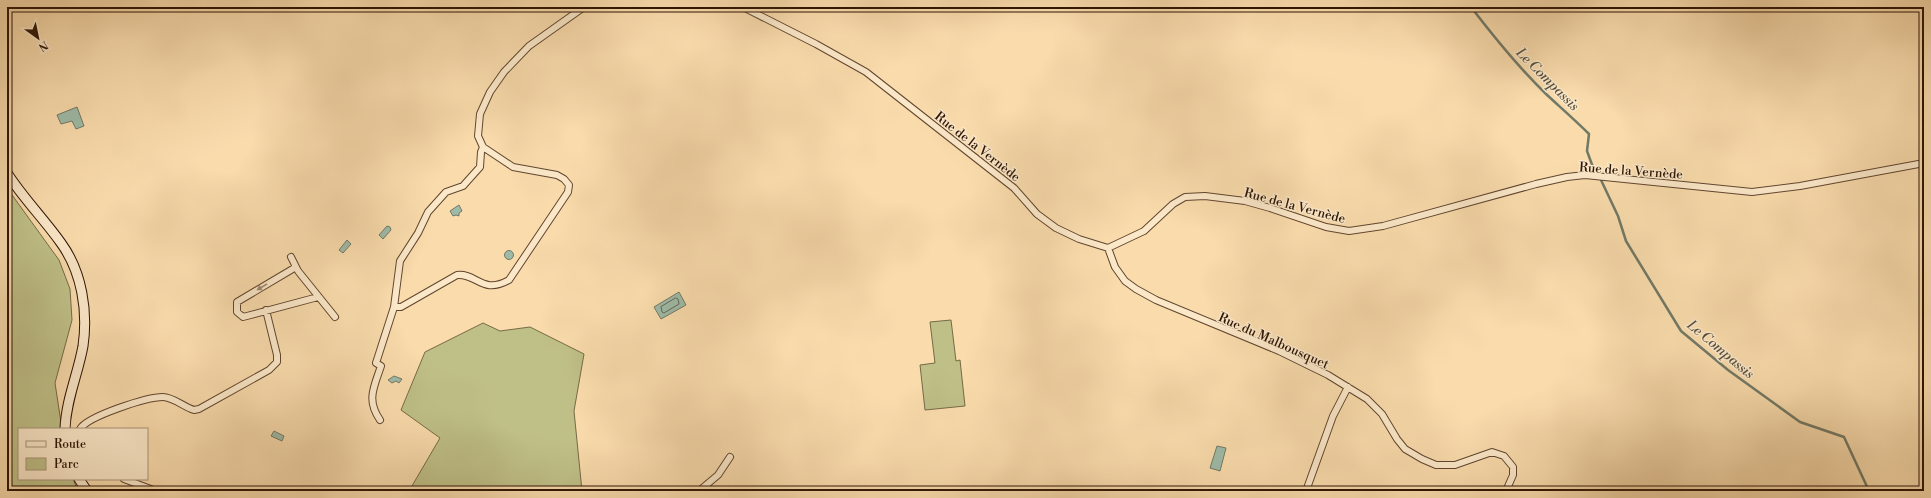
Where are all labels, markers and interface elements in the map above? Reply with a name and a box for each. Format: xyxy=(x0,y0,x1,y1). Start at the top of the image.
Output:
north arrow xyxy=(18,18,58,58)
text: N xyxy=(35,37,50,54)
water label: Le Compassis xyxy=(1511,44,1583,115)
street label: Rue de la Vernède xyxy=(931,108,1024,185)
street label: Rue de la Vernède xyxy=(1578,159,1684,183)
street label: Rue de la Vernède xyxy=(1242,185,1348,227)
one-way arrow xyxy=(256,283,268,290)
street label: Rue du Malbousquet xyxy=(1216,309,1332,373)
water label: Le Compassis xyxy=(1682,316,1758,383)
legend xyxy=(18,428,148,480)
text: Route xyxy=(54,437,86,452)
text: Parc xyxy=(54,457,79,472)

